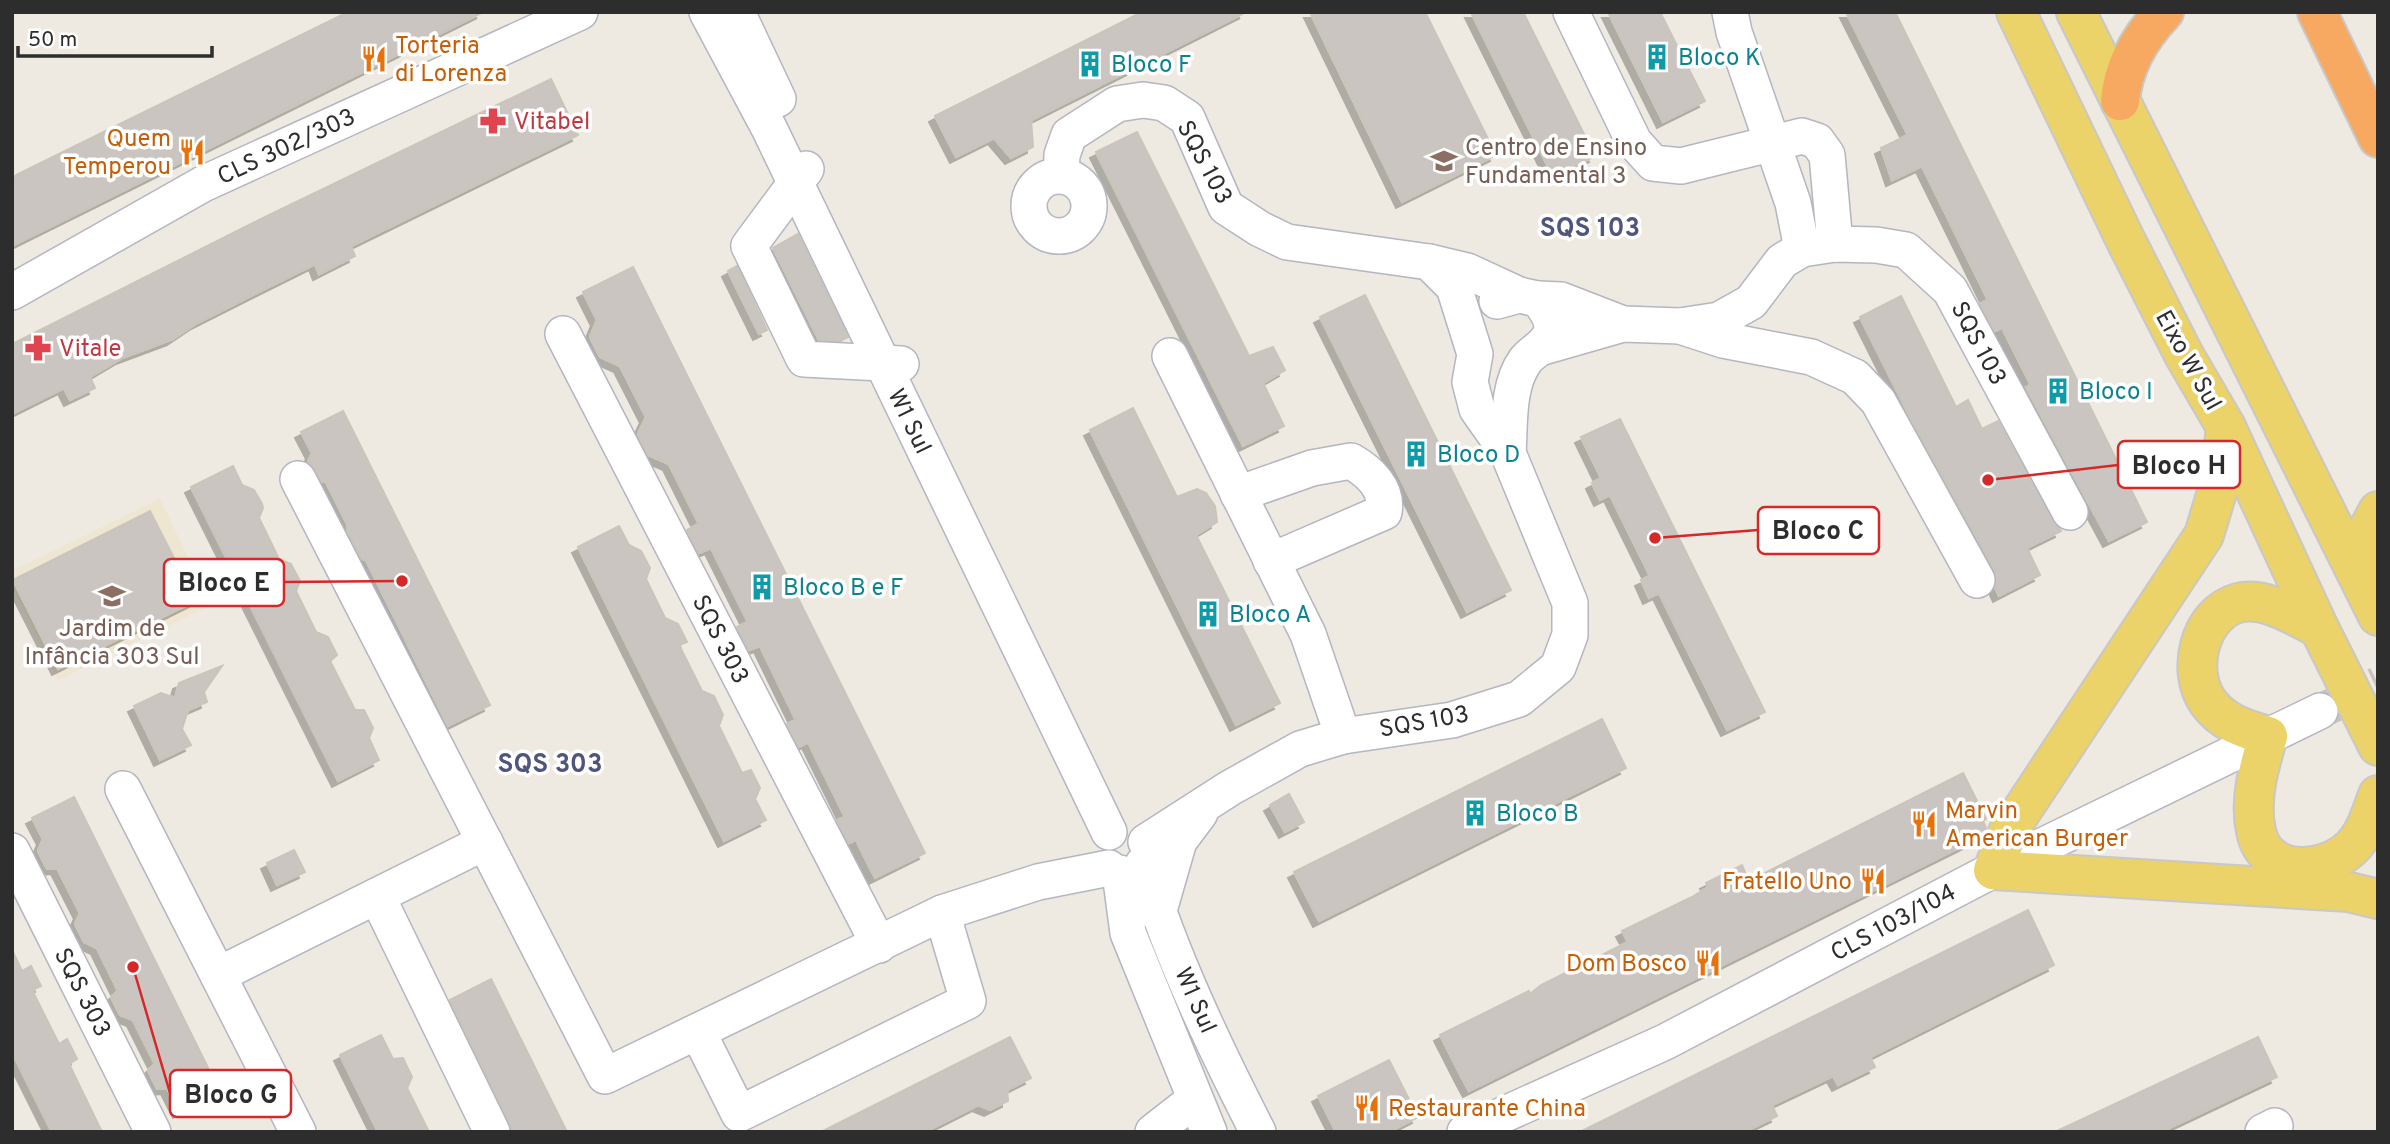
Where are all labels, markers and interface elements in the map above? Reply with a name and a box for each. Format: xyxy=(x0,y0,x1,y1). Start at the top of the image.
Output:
scale bar xyxy=(18,14,212,58)
text: 50 m xyxy=(28,27,77,54)
place label: Torteria di Lorenza xyxy=(395,32,507,90)
building icon: Bloco K xyxy=(1642,42,1672,72)
restaurant icon: Torteria di Lorenza xyxy=(359,44,389,74)
place label: Bloco K xyxy=(1678,44,1761,74)
building icon: Bloco F xyxy=(1075,49,1105,79)
place label: Bloco F xyxy=(1111,51,1192,81)
street label: CLS 302/303 xyxy=(213,103,361,193)
pharmacy icon: Vitabel xyxy=(478,106,508,136)
place label: Vitabel xyxy=(514,108,590,138)
street label: SQS 103 xyxy=(1169,116,1238,210)
place label: Quem Temperou xyxy=(63,125,171,183)
place label: Centro de Ensino Fundamental 3 xyxy=(1465,134,1647,192)
restaurant icon: Quem Temperou xyxy=(177,137,207,167)
school or university icon: Centro de Ensino Fundamental 3 xyxy=(1429,146,1459,176)
district label: SQS 103 xyxy=(1540,213,1640,246)
street label: SQS 103 xyxy=(1943,297,2012,391)
street label: Eixo W Sul xyxy=(2147,305,2227,416)
pharmacy icon: Vitale xyxy=(23,333,53,363)
place label: Vitale xyxy=(59,335,121,365)
building icon: Bloco I xyxy=(2043,376,2073,406)
place label: Bloco I xyxy=(2079,378,2153,408)
street label: W1 Sul xyxy=(880,384,937,459)
building icon: Bloco D xyxy=(1401,439,1431,469)
place label: Bloco D xyxy=(1437,441,1520,471)
callout: Bloco H xyxy=(2118,441,2240,488)
text: Bloco H xyxy=(2132,451,2226,484)
callout: Bloco C xyxy=(1758,507,1879,554)
text: Bloco C xyxy=(1772,516,1864,549)
callout: Bloco E xyxy=(164,559,284,606)
text: Bloco E xyxy=(178,568,270,601)
building icon: Bloco B e F xyxy=(747,572,777,602)
place label: Bloco B e F xyxy=(783,574,903,604)
school or university icon: Jardim de Infância 303 Sul xyxy=(97,581,127,611)
street label: SQS 303 xyxy=(684,590,754,689)
building icon: Bloco A xyxy=(1193,599,1223,629)
place label: Bloco A xyxy=(1229,601,1311,631)
place label: Jardim de Infância 303 Sul xyxy=(25,615,199,673)
street label: SQS 103 xyxy=(1377,700,1472,746)
district label: SQS 303 xyxy=(497,749,603,782)
place label: Marvin American Burger xyxy=(1945,797,2128,855)
building icon: Bloco B xyxy=(1460,798,1490,828)
place label: Bloco B xyxy=(1496,800,1579,830)
restaurant icon: Marvin American Burger xyxy=(1909,809,1939,839)
restaurant icon: Fratello Uno xyxy=(1858,866,1888,896)
place label: Fratello Uno xyxy=(1722,868,1852,898)
street label: CLS 103/104 xyxy=(1826,878,1962,969)
street label: SQS 303 xyxy=(46,943,116,1042)
restaurant icon: Dom Bosco xyxy=(1693,948,1723,978)
place label: Dom Bosco xyxy=(1566,950,1687,980)
street label: W1 Sul xyxy=(1166,963,1222,1038)
callout: Bloco G xyxy=(170,1070,291,1117)
text: Bloco G xyxy=(184,1080,278,1113)
restaurant icon: Restaurante China xyxy=(1352,1093,1382,1123)
place label: Restaurante China xyxy=(1388,1095,1586,1125)

